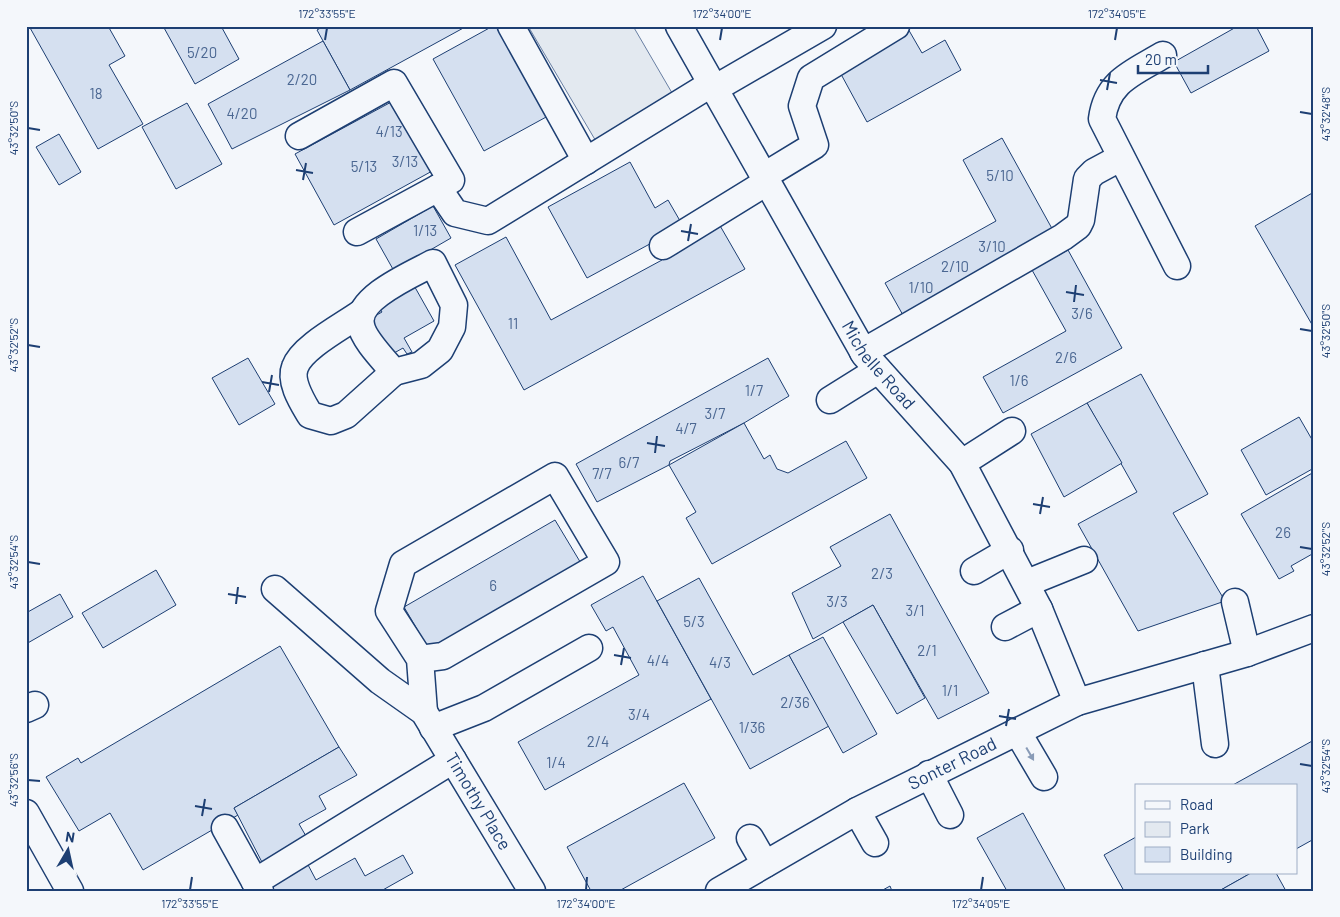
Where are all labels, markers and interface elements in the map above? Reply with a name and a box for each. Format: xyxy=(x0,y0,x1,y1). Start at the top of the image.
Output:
text: 172°33'55"E xyxy=(298,6,356,20)
text: 172°34'00"E xyxy=(692,6,752,20)
text: 172°34'05"E xyxy=(1088,6,1146,20)
scale bar xyxy=(1138,42,1208,74)
house number: 5/20 xyxy=(187,43,217,61)
text: 20 m xyxy=(1145,50,1177,68)
house number: 2/20 xyxy=(287,70,317,88)
house number: 18 xyxy=(89,84,103,102)
text: 43°32'48"S xyxy=(1318,87,1332,141)
text: 43°32'50"S xyxy=(6,101,20,155)
house number: 4/20 xyxy=(227,104,257,122)
house number: 4/13 xyxy=(375,122,403,140)
house number: 3/13 xyxy=(392,152,418,170)
house number: 5/13 xyxy=(351,157,377,175)
house number: 5/10 xyxy=(986,166,1014,184)
house number: 1/13 xyxy=(413,221,437,239)
house number: 3/10 xyxy=(978,237,1006,255)
house number: 2/10 xyxy=(941,257,969,275)
house number: 1/10 xyxy=(909,278,933,296)
house number: 3/6 xyxy=(1071,304,1093,322)
text: 43°32'50"S xyxy=(1318,304,1332,358)
house number: 11 xyxy=(508,314,518,332)
street label: Michelle Road xyxy=(838,316,921,414)
text: 43°32'52"S xyxy=(6,318,20,372)
house number: 2/6 xyxy=(1055,348,1077,366)
house number: 1/6 xyxy=(1010,371,1028,389)
house number: 1/7 xyxy=(745,381,763,399)
house number: 3/7 xyxy=(705,404,725,422)
house number: 4/7 xyxy=(675,419,697,437)
house number: 6/7 xyxy=(619,453,639,471)
house number: 7/7 xyxy=(592,464,612,482)
text: 43°32'52"S xyxy=(1318,522,1332,576)
house number: 26 xyxy=(1275,523,1291,541)
text: 43°32'54"S xyxy=(6,535,20,589)
house number: 2/3 xyxy=(871,564,893,582)
house number: 6 xyxy=(489,576,497,594)
house number: 3/3 xyxy=(826,592,848,610)
house number: 3/1 xyxy=(906,601,924,619)
house number: 5/3 xyxy=(683,612,705,630)
house number: 2/1 xyxy=(917,641,937,659)
house number: 4/4 xyxy=(647,651,669,669)
house number: 4/3 xyxy=(709,653,731,671)
house number: 1/1 xyxy=(942,681,958,699)
house number: 2/36 xyxy=(780,693,810,711)
house number: 3/4 xyxy=(628,705,650,723)
house number: 1/36 xyxy=(739,718,765,736)
house number: 2/4 xyxy=(587,732,609,750)
street label: Sonter Road xyxy=(904,732,1000,794)
text: 43°32'54"S xyxy=(1318,739,1332,793)
street label: Timothy Place xyxy=(441,748,517,854)
one-way arrow xyxy=(1026,748,1035,761)
text: 43°32'56"S xyxy=(6,753,20,807)
house number: 1/4 xyxy=(546,753,566,771)
legend xyxy=(1135,784,1298,874)
text: Road xyxy=(1180,795,1213,813)
text: Park xyxy=(1180,819,1210,837)
north arrow xyxy=(42,824,92,874)
text: N xyxy=(64,828,76,846)
text: Building xyxy=(1180,845,1233,863)
text: 172°33'55"E xyxy=(161,896,219,910)
text: 172°34'00"E xyxy=(556,896,616,910)
text: 172°34'05"E xyxy=(952,896,1010,910)

